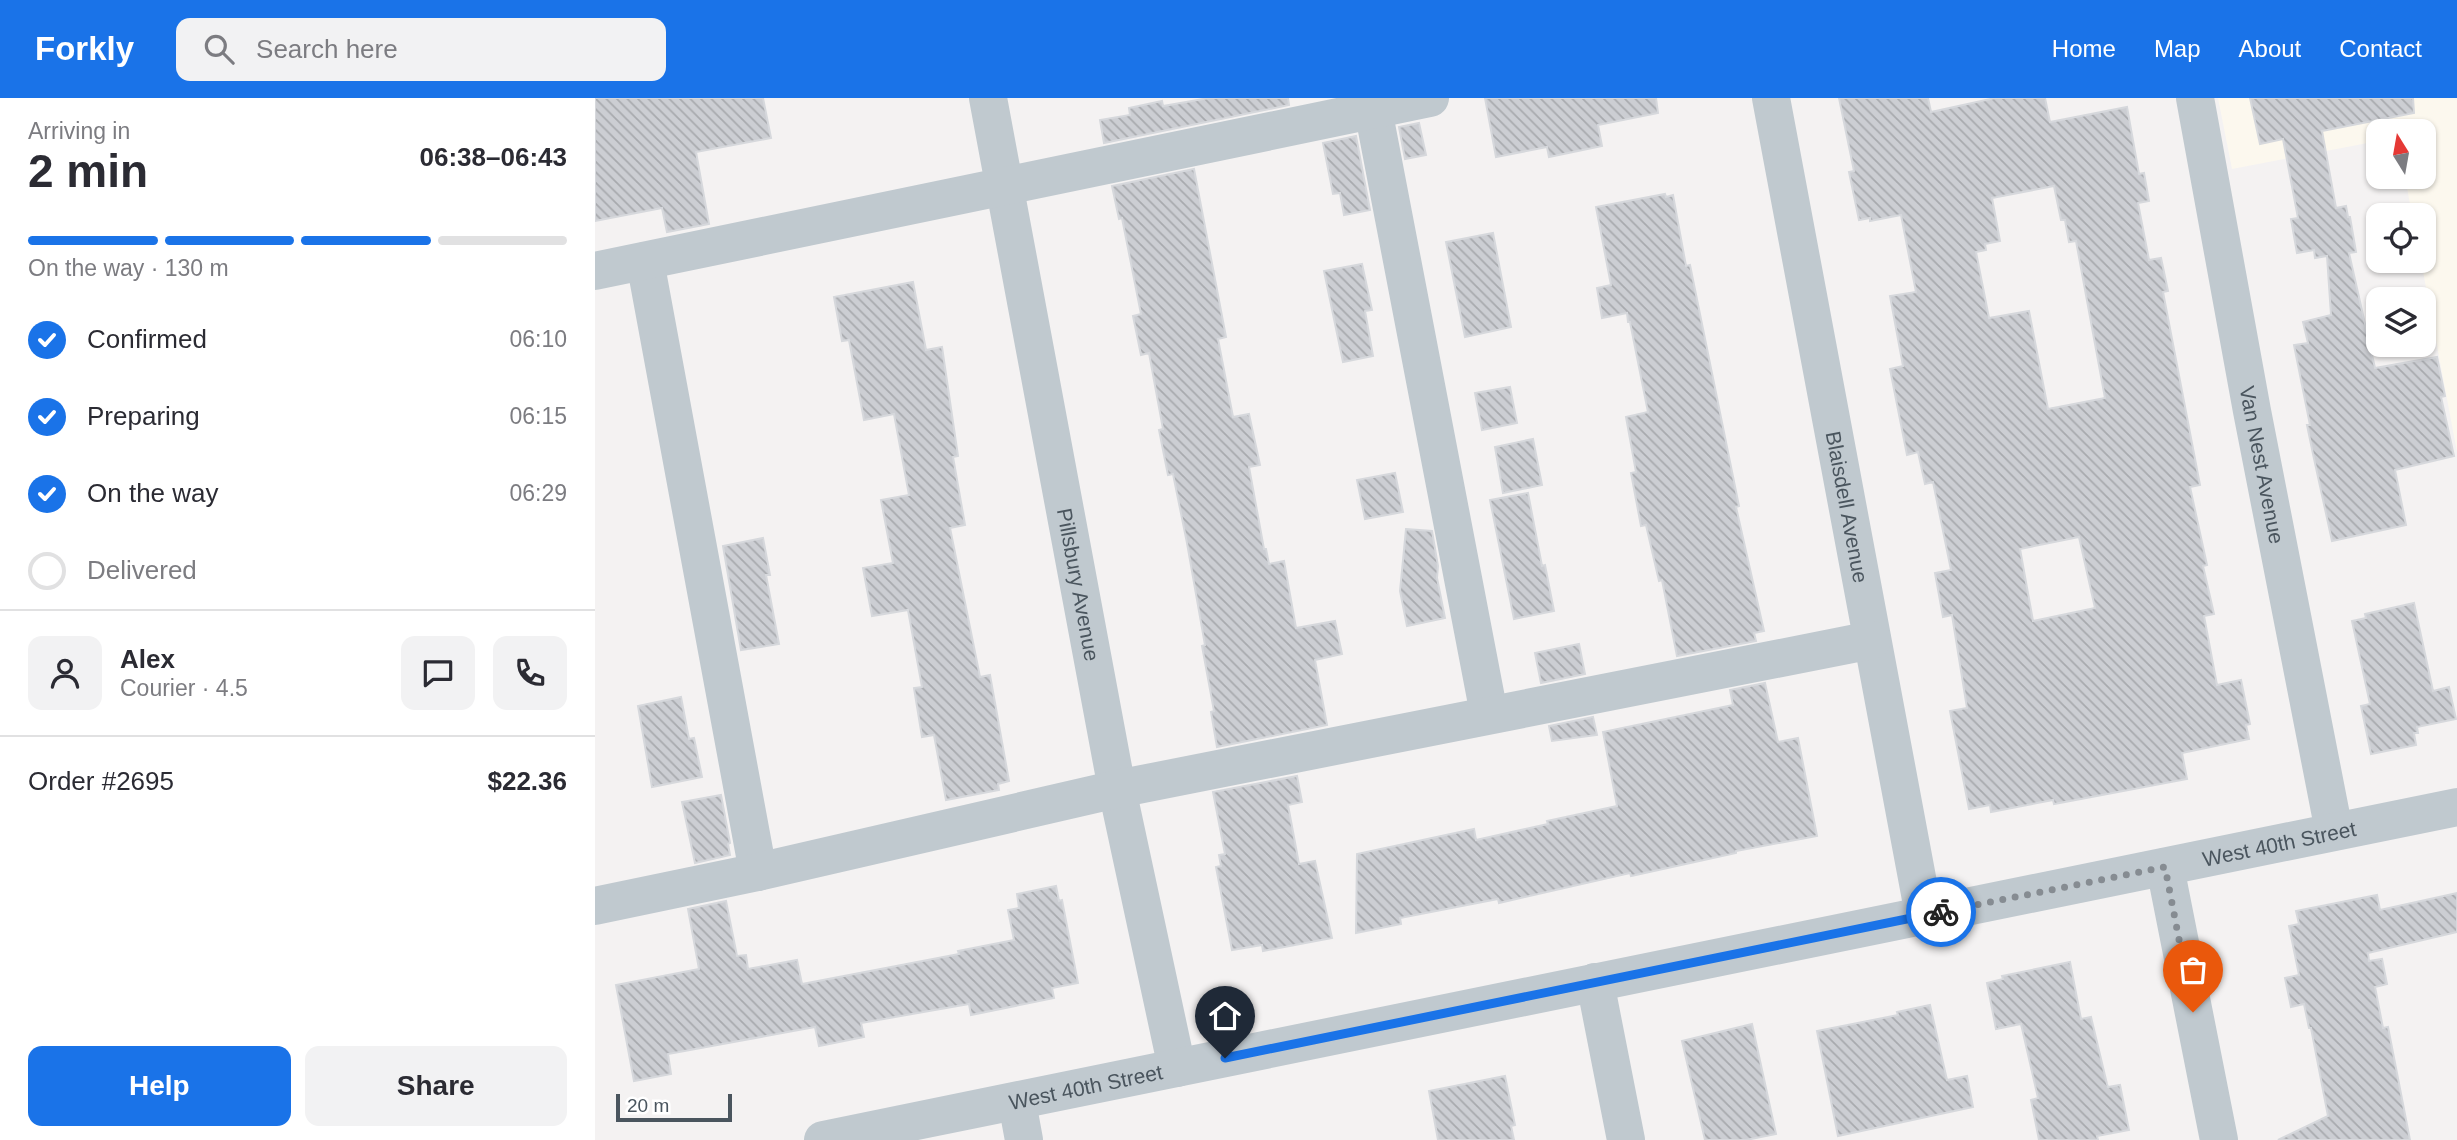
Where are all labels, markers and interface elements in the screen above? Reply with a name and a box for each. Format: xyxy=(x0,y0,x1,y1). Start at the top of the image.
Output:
search box xyxy=(176,18,666,81)
text: Forkly xyxy=(35,30,134,67)
icon: search xyxy=(200,30,238,68)
text: Search here xyxy=(256,34,398,64)
text: Home xyxy=(2052,35,2116,62)
text: Map xyxy=(2154,35,2201,62)
text: About xyxy=(2239,35,2301,62)
text: Contact xyxy=(2339,35,2422,62)
text: Arriving in xyxy=(28,118,130,144)
north arrow xyxy=(2366,119,2436,189)
map controls xyxy=(2366,119,2436,357)
text: 06:38–06:43 xyxy=(420,142,567,172)
text: 2 min xyxy=(28,145,148,197)
button: locate xyxy=(2366,203,2436,273)
text: On the way · 130 m xyxy=(28,255,229,281)
button: layers xyxy=(2366,287,2436,357)
icon: check xyxy=(28,321,66,359)
text: Confirmed xyxy=(87,324,207,354)
text: 06:10 xyxy=(509,326,567,352)
street label: Van Nest Avenue xyxy=(2236,384,2289,546)
icon: check xyxy=(28,398,66,436)
text: Preparing xyxy=(87,401,200,431)
text: 06:15 xyxy=(509,403,567,429)
street label: Blaisdell Avenue xyxy=(1822,429,1873,585)
icon: check xyxy=(28,475,66,513)
text: On the way xyxy=(87,478,219,508)
text: 06:29 xyxy=(509,480,567,506)
street label: Pillsbury Avenue xyxy=(1053,506,1104,663)
text: Delivered xyxy=(87,555,197,585)
button: person xyxy=(28,636,102,710)
button: chat xyxy=(401,636,475,710)
button: phone xyxy=(493,636,567,710)
text: Alex xyxy=(120,644,175,674)
text: Courier · 4.5 xyxy=(120,675,248,701)
text: Order #2695 xyxy=(28,766,174,796)
text: $22.36 xyxy=(487,766,567,796)
street label: West 40th Street xyxy=(2200,816,2358,870)
courier xyxy=(1906,877,1976,947)
icon: bike xyxy=(1922,893,1960,931)
pin xyxy=(2163,940,2223,1012)
icon: bag xyxy=(2174,951,2212,989)
pin xyxy=(1195,986,1255,1058)
icon: home xyxy=(1206,997,1244,1035)
button: Help xyxy=(28,1046,291,1126)
button: Share xyxy=(305,1046,567,1126)
street label: West 40th Street xyxy=(1007,1060,1165,1113)
scale bar xyxy=(616,1091,731,1123)
text: 20 m xyxy=(627,1095,669,1116)

